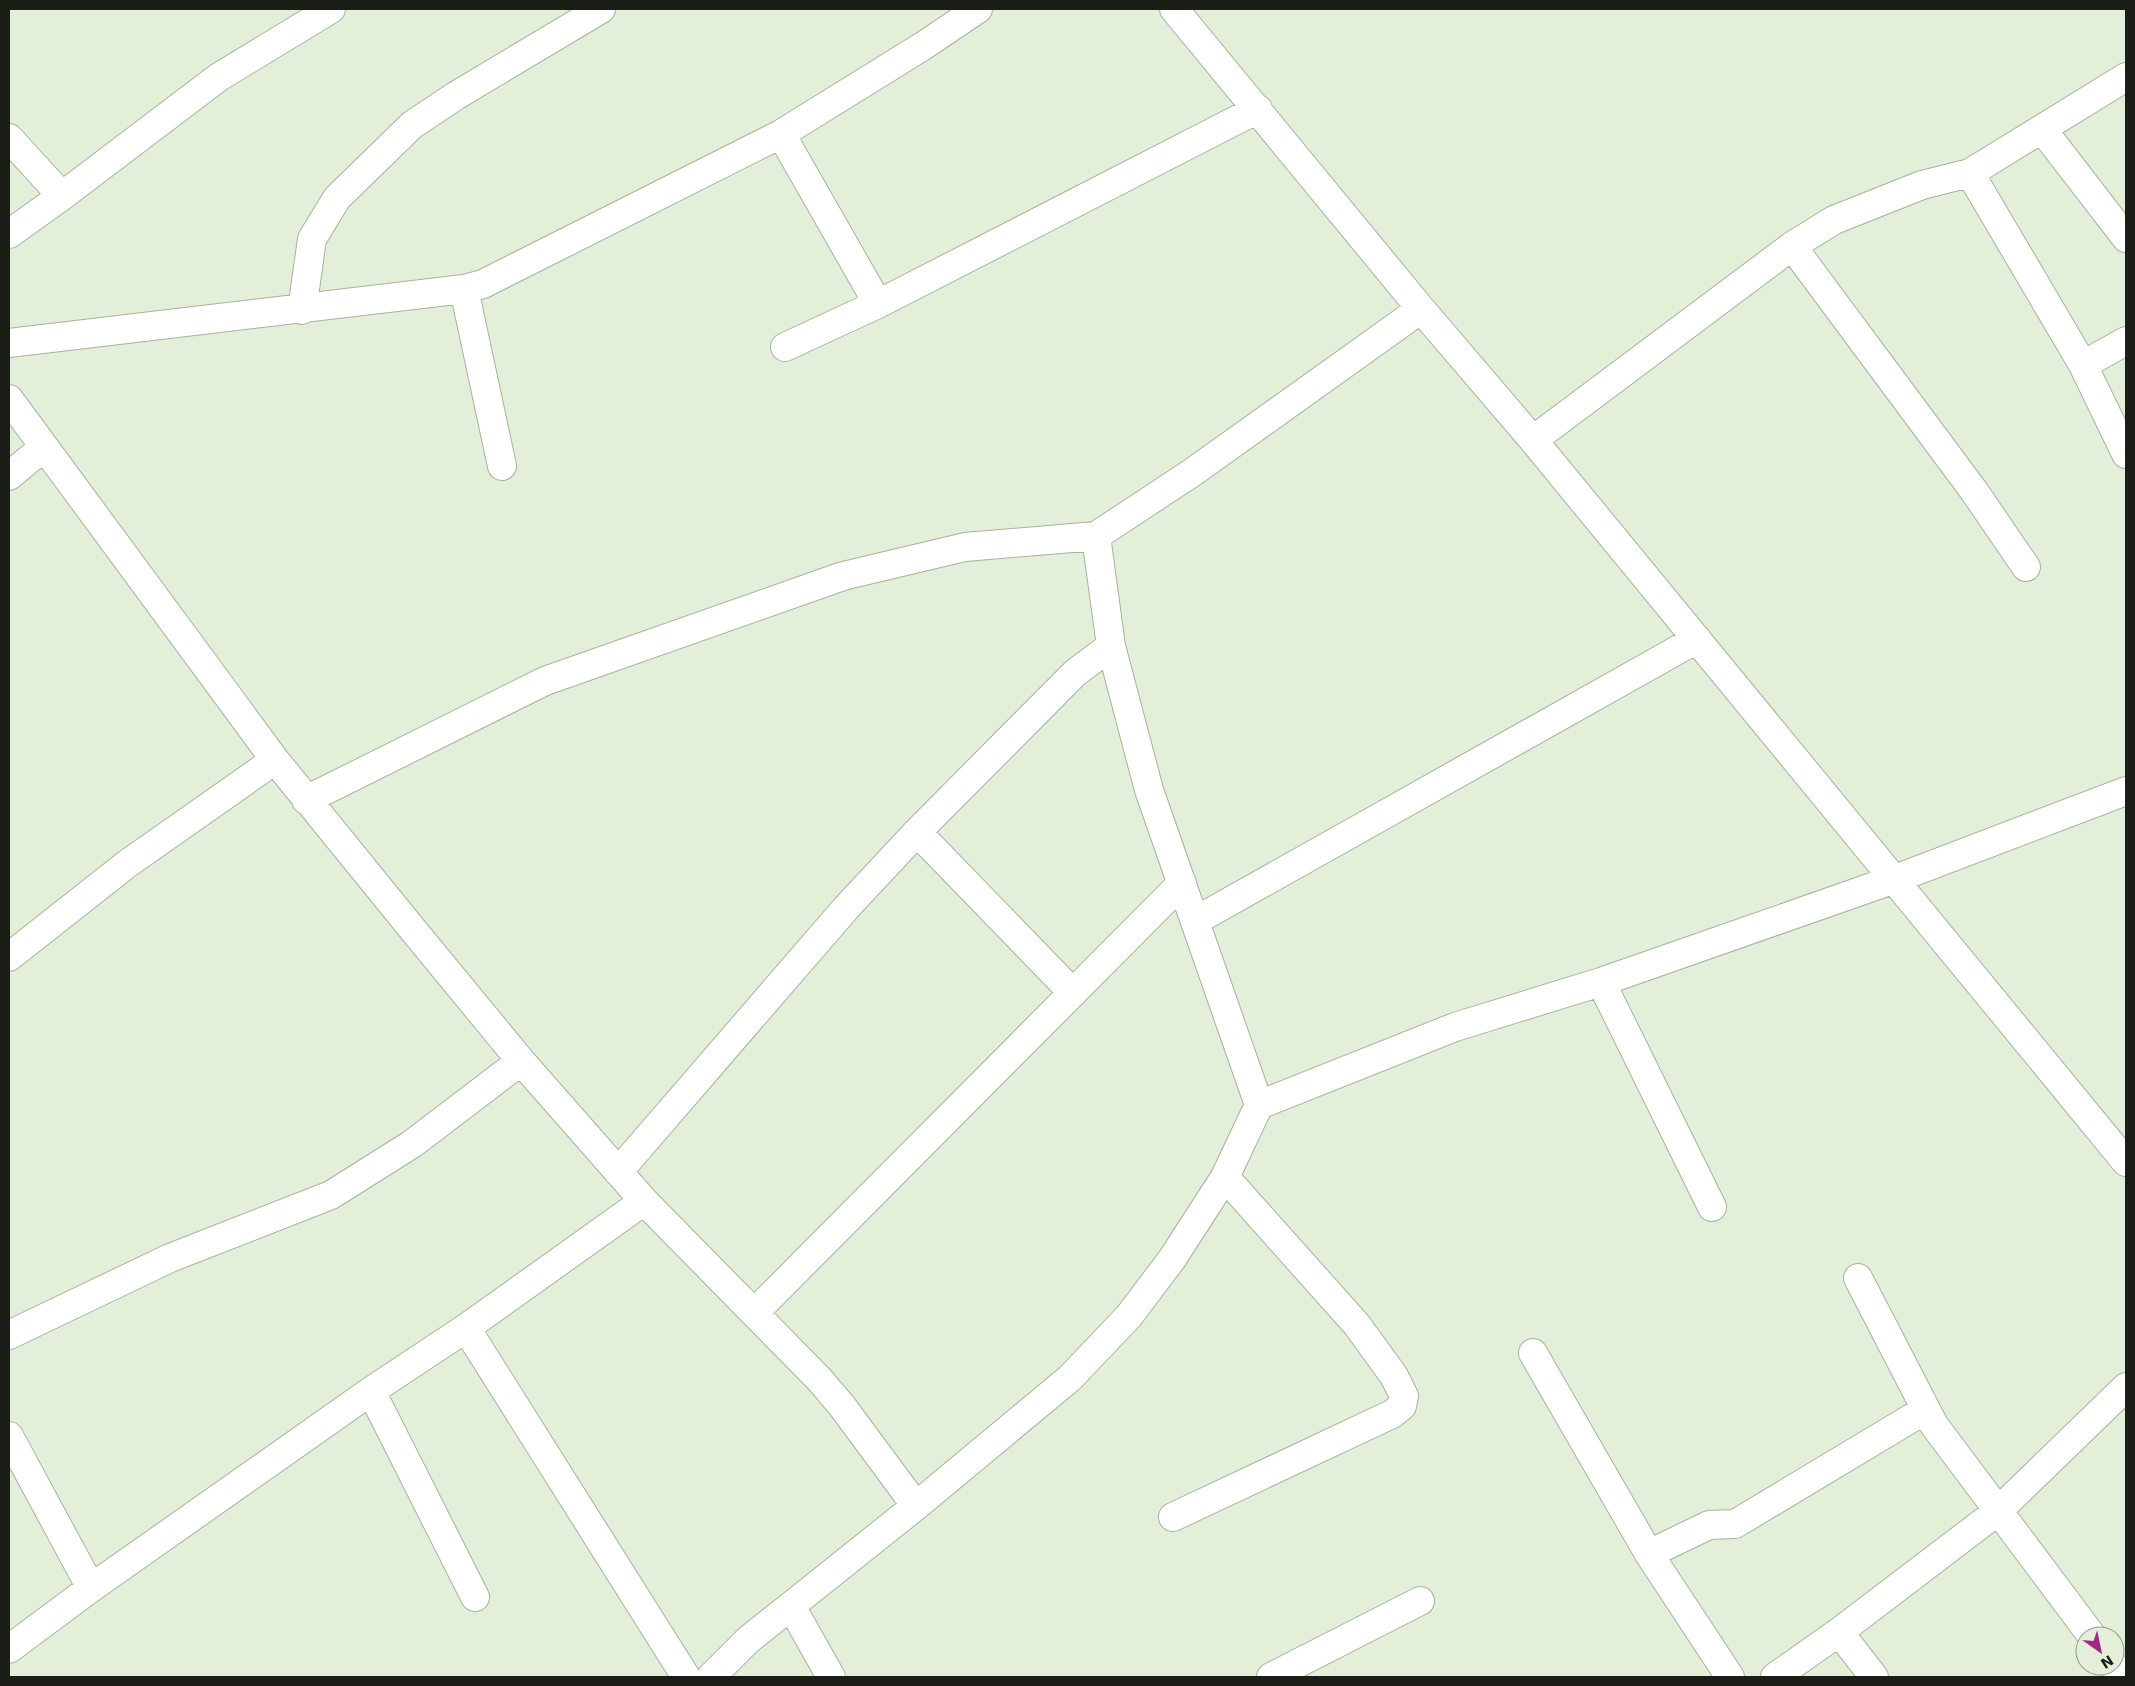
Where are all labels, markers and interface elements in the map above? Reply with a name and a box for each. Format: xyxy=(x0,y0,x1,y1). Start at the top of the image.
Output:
north arrow xyxy=(2075,1626,2125,1676)
text: N xyxy=(2098,1652,2116,1672)

